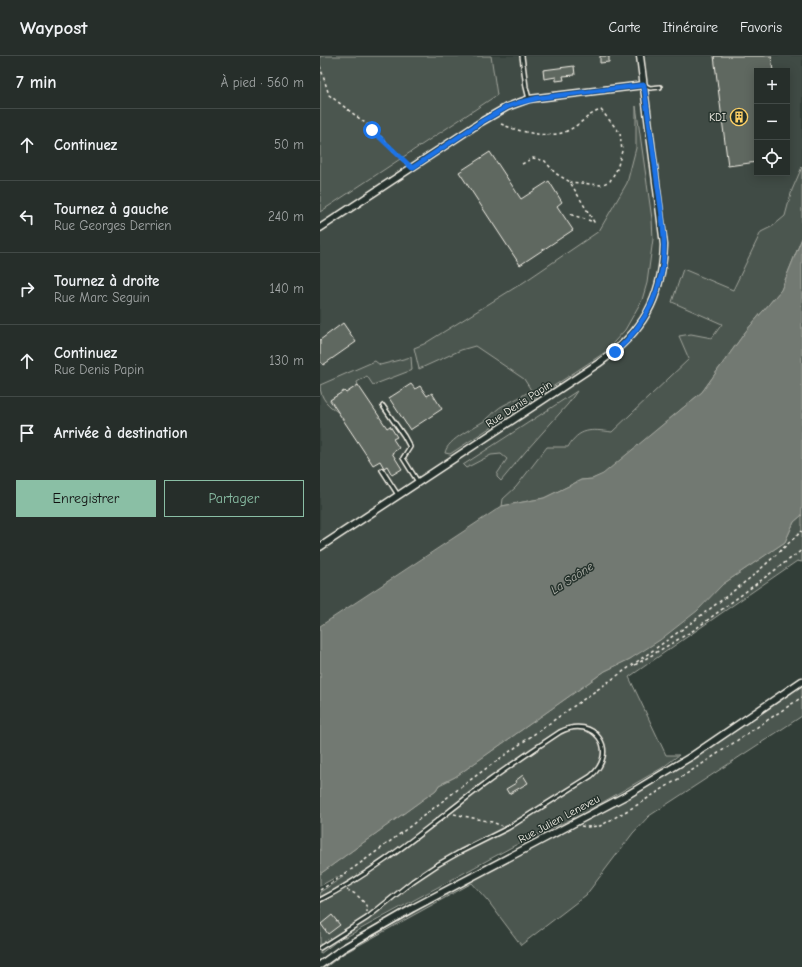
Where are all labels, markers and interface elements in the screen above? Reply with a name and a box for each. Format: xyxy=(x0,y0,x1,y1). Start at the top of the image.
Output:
text: Waypost xyxy=(20,17,88,39)
text: Carte xyxy=(609,19,641,36)
text: Itinéraire xyxy=(663,19,718,36)
text: Favoris xyxy=(740,19,782,36)
map controls xyxy=(754,68,790,176)
button: + xyxy=(754,68,790,104)
text: 7 min xyxy=(16,73,57,92)
text: À pied · 560 m xyxy=(221,75,304,90)
button: − xyxy=(754,104,790,140)
building icon: KDI xyxy=(729,107,749,127)
place label: KDI xyxy=(709,111,726,124)
route start xyxy=(363,121,381,139)
icon: ahead xyxy=(16,134,38,156)
text: Continuez xyxy=(54,136,117,154)
text: 50 m xyxy=(274,137,304,152)
button: locate xyxy=(754,140,790,176)
text: Tournez à gauche xyxy=(54,200,168,218)
icon: left xyxy=(16,206,38,228)
text: 240 m xyxy=(268,209,304,224)
text: Rue Georges Derrien xyxy=(54,218,172,233)
text: Tournez à droite xyxy=(54,272,159,290)
icon: right xyxy=(16,278,38,300)
text: 140 m xyxy=(270,281,304,296)
text: Rue Marc Seguin xyxy=(54,290,150,305)
route end xyxy=(606,343,624,361)
text: Continuez xyxy=(54,344,117,362)
icon: ahead xyxy=(16,350,38,372)
text: 130 m xyxy=(269,353,304,368)
text: Rue Denis Papin xyxy=(54,362,144,377)
street label: Rue Denis Papin xyxy=(483,378,555,430)
icon: arrive xyxy=(16,422,38,444)
text: Arrivée à destination xyxy=(54,424,188,442)
button: Enregistrer xyxy=(16,480,156,517)
button: Partager xyxy=(164,480,304,517)
water label: La Saône xyxy=(548,559,596,597)
street label: Rue Julien Leneveu xyxy=(516,792,602,846)

